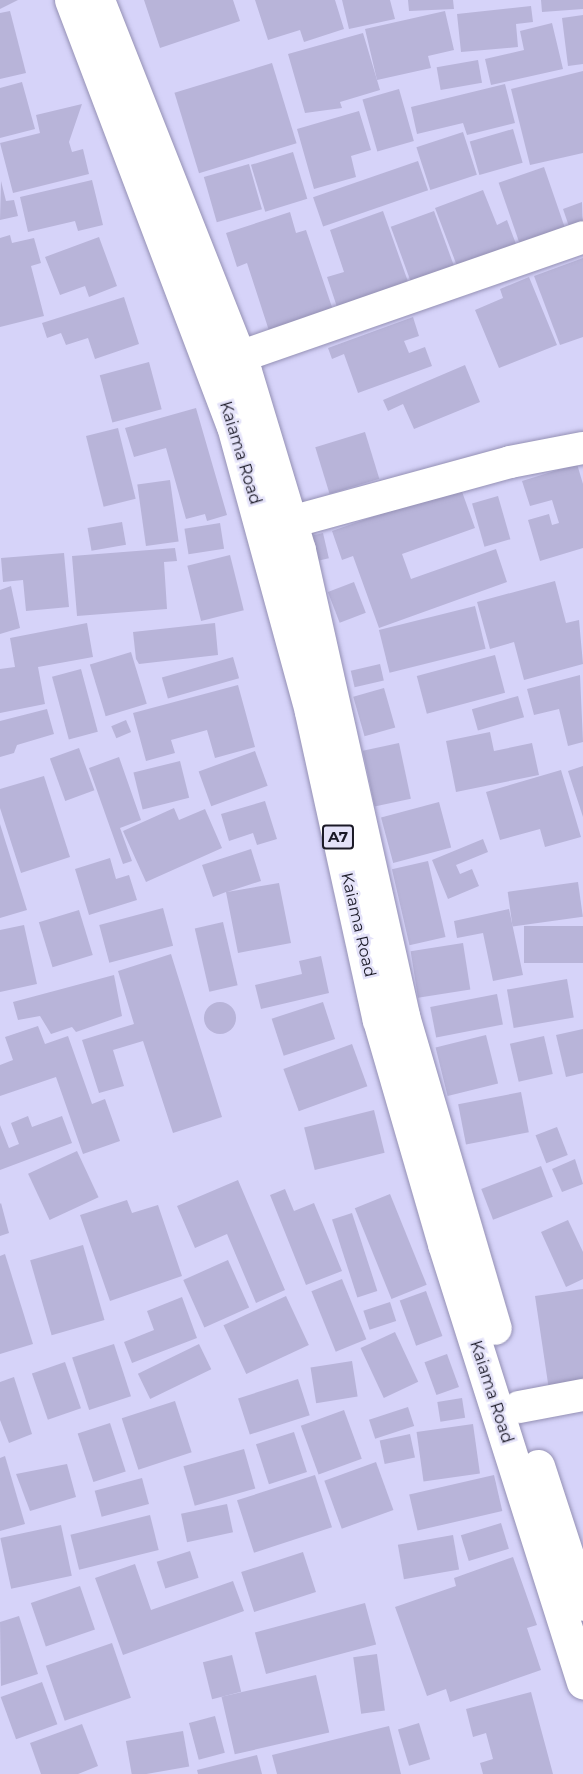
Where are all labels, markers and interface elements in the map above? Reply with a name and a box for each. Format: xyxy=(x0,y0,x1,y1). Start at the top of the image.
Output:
street label: Kaiama Road xyxy=(215,399,265,507)
road number: A7 xyxy=(322,825,354,849)
street label: Kaiama Road xyxy=(337,871,379,979)
street label: Kaiama Road xyxy=(465,1338,517,1446)

